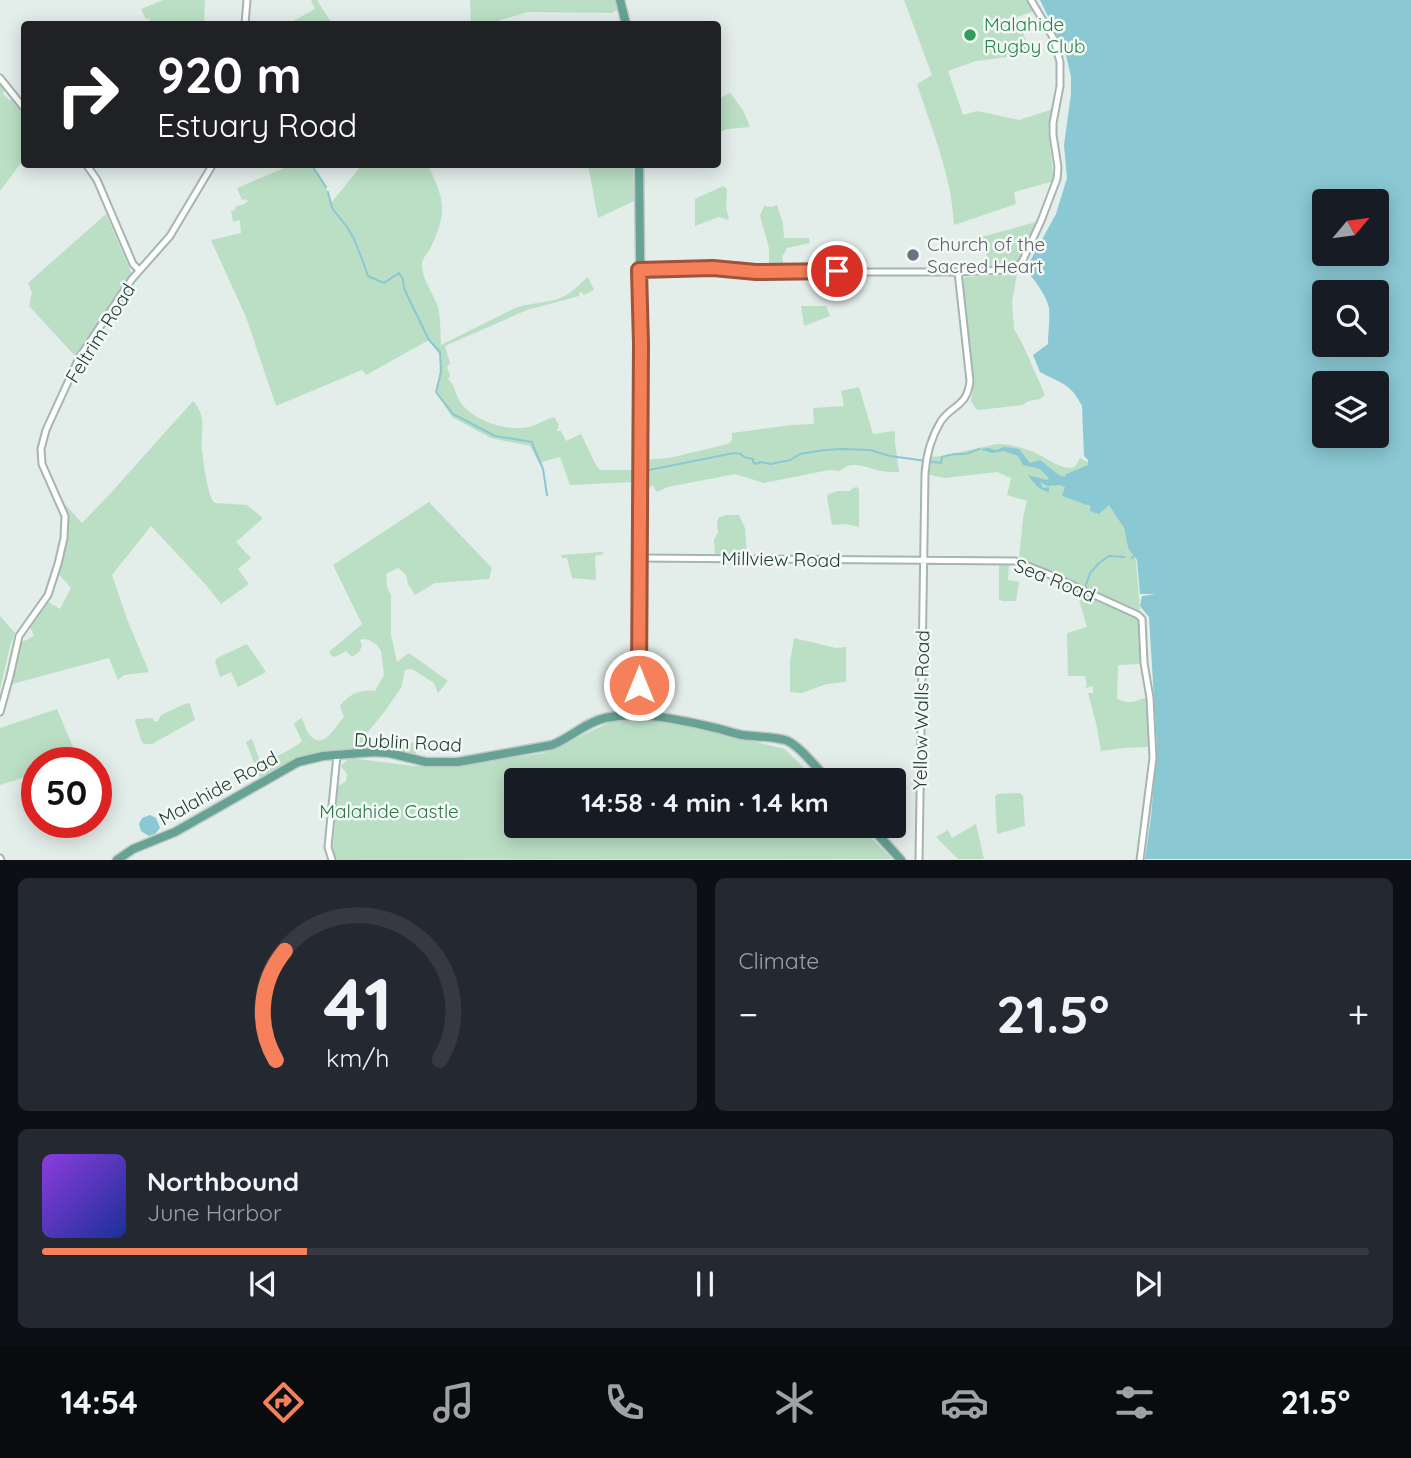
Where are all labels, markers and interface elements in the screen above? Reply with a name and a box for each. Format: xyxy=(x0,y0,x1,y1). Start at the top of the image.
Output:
place label: Malahide Rugby Club xyxy=(984,12,1086,58)
marker: Malahide Rugby Club xyxy=(962,27,978,43)
text: 920 m xyxy=(157,44,302,105)
icon: right xyxy=(42,49,133,140)
text: Estuary Road xyxy=(157,105,357,145)
north arrow xyxy=(1312,189,1390,266)
map controls xyxy=(1312,189,1389,448)
place label: Church of the Sacred Heart xyxy=(927,232,1045,278)
pin xyxy=(807,241,867,301)
marker: Church of the Sacred Heart xyxy=(905,247,921,263)
icon: arrive xyxy=(818,252,856,290)
street label: Feltrim Road xyxy=(60,279,140,387)
button: search xyxy=(1312,280,1389,357)
button: layers xyxy=(1312,371,1389,448)
street label: Millview Road xyxy=(721,546,841,572)
street label: Sea Road xyxy=(1011,553,1099,607)
street label: Yellow Walls Road xyxy=(908,630,934,790)
position arrow xyxy=(602,648,676,722)
street label: Dublin Road xyxy=(354,727,462,757)
street label: Malahide Road xyxy=(154,745,282,831)
speed limit sign: 50 xyxy=(21,747,112,838)
text: 14:58 · 4 min · 1.4 km xyxy=(581,786,829,819)
park label: Malahide Castle xyxy=(319,799,459,823)
text: Climate xyxy=(739,946,819,975)
text: 41 xyxy=(323,958,392,1049)
text: 21.5° xyxy=(996,981,1109,1046)
text: − xyxy=(739,990,758,1038)
text: + xyxy=(1348,990,1369,1038)
text: km/h xyxy=(326,1042,389,1073)
text: Northbound xyxy=(147,1165,299,1198)
text: June Harbor xyxy=(147,1198,282,1227)
icon: previous xyxy=(244,1265,282,1303)
icon: pause xyxy=(686,1265,724,1303)
icon: next xyxy=(1129,1265,1167,1303)
icon: directions xyxy=(259,1378,308,1427)
icon: music xyxy=(429,1378,478,1427)
icon: phone xyxy=(600,1378,649,1427)
icon: climate xyxy=(770,1378,819,1427)
icon: car xyxy=(940,1378,989,1427)
icon: filters xyxy=(1110,1378,1159,1427)
text: 14:54 xyxy=(61,1382,138,1422)
text: 21.5° xyxy=(1281,1382,1350,1422)

